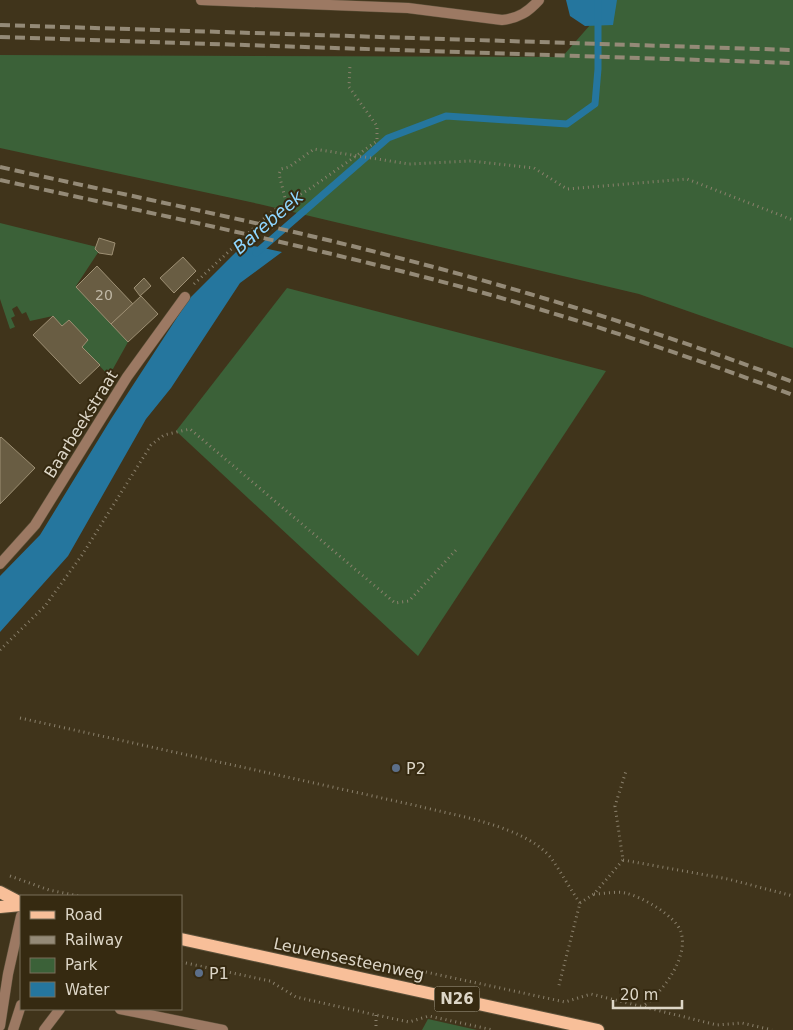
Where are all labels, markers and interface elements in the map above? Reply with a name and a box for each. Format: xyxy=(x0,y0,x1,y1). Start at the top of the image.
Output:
water label: Barebeek xyxy=(229,185,308,258)
house number: 20 xyxy=(95,287,113,303)
street label: Baarbeekstraat xyxy=(40,367,122,481)
place label: P2 xyxy=(406,759,426,778)
marker: P2 xyxy=(390,762,402,774)
legend xyxy=(20,895,182,1010)
text: Road xyxy=(65,906,103,924)
text: Railway xyxy=(65,931,123,949)
street label: Leuvensesteenweg xyxy=(272,934,426,984)
text: Park xyxy=(65,956,98,974)
place label: P1 xyxy=(209,964,229,983)
marker: P1 xyxy=(193,967,205,979)
scale bar xyxy=(613,978,682,1010)
text: Water xyxy=(65,981,110,999)
road number: N26 xyxy=(434,986,480,1012)
text: 20 m xyxy=(620,986,658,1004)

